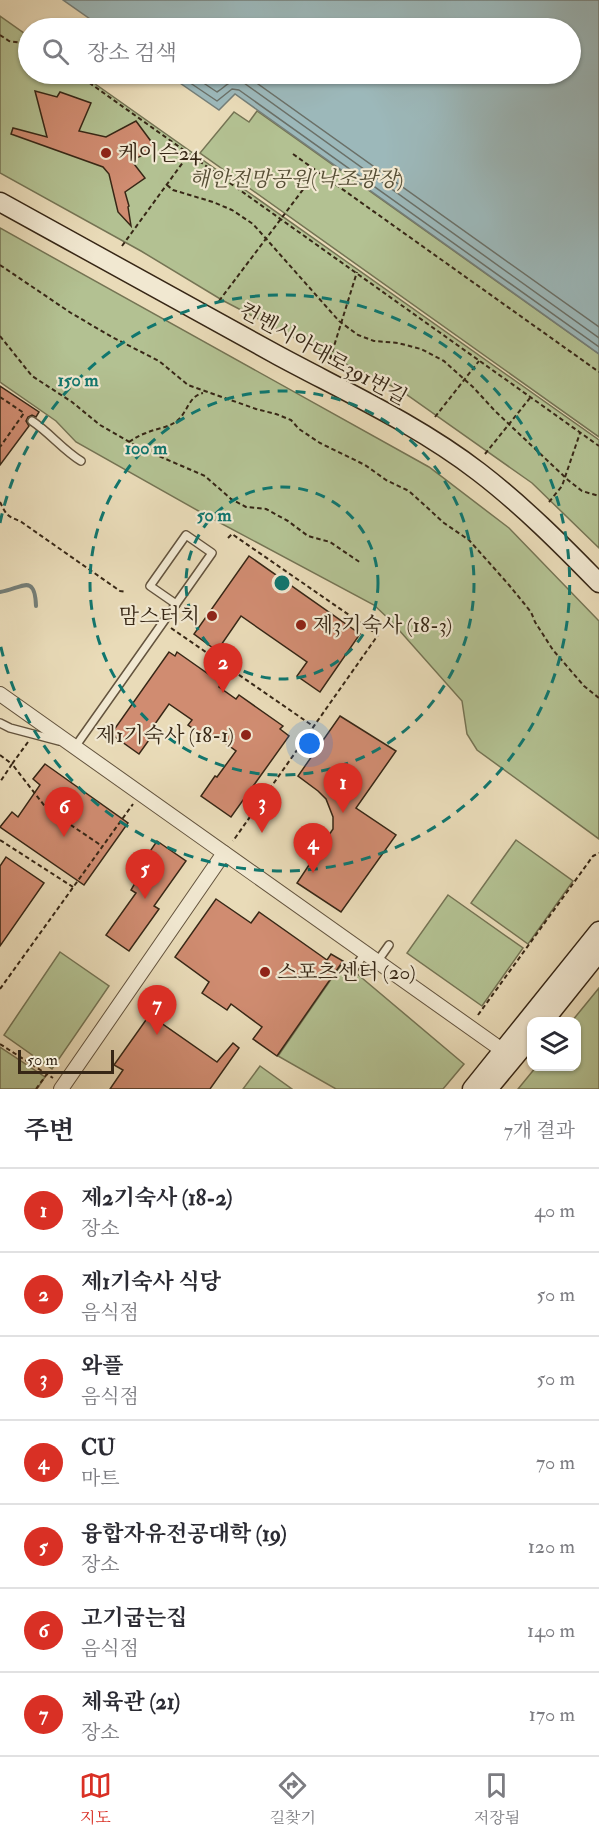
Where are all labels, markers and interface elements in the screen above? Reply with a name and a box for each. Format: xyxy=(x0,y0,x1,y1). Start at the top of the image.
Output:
search box xyxy=(18,18,581,84)
icon: search xyxy=(39,35,72,68)
text: 장소 검색 xyxy=(87,39,177,67)
place label: 케이슨24 xyxy=(118,140,203,167)
marker: 케이슨24 xyxy=(99,146,113,160)
park label: 해안전망공원(낙조광장) xyxy=(189,166,403,193)
street label: 컨벤시아대로391번길 xyxy=(234,296,412,412)
text: 150 m xyxy=(57,369,100,392)
text: 100 m xyxy=(125,437,168,460)
text: 50 m xyxy=(197,504,232,527)
centre of rings xyxy=(272,573,292,593)
place label: 맘스터치 xyxy=(119,603,200,630)
marker: 맘스터치 xyxy=(205,609,219,623)
place label: 제3기숙사 (18-3) xyxy=(313,612,452,639)
marker: 제3기숙사 (18-3) xyxy=(294,618,308,632)
pin: 2 xyxy=(204,644,242,693)
place label: 제1기숙사 (18-1) xyxy=(96,722,234,749)
marker: 제1기숙사 (18-1) xyxy=(239,728,253,742)
your location xyxy=(295,729,324,758)
pin: 1 xyxy=(324,764,362,813)
pin: 3 xyxy=(242,784,282,833)
pin: 6 xyxy=(44,788,84,837)
pin: 4 xyxy=(294,824,332,873)
pin: 5 xyxy=(126,850,164,899)
place label: 스포츠센터 (20) xyxy=(277,959,416,986)
marker: 스포츠센터 (20) xyxy=(258,965,272,979)
pin: 7 xyxy=(138,986,176,1035)
map controls xyxy=(527,1017,581,1071)
button: layers xyxy=(527,1017,581,1071)
scale bar xyxy=(18,1047,114,1074)
text: 50 m xyxy=(27,1050,58,1070)
text: 주변 xyxy=(24,1115,74,1147)
text: 7개 결과 xyxy=(504,1118,575,1143)
text: 제2기숙사 (18-2) xyxy=(81,1184,232,1212)
text: 1 xyxy=(40,1198,47,1223)
text: 40 m xyxy=(534,1198,575,1223)
text: 장소 xyxy=(81,1216,120,1241)
text: 제1기숙사 식당 xyxy=(81,1268,221,1296)
text: 2 xyxy=(38,1282,49,1307)
text: 50 m xyxy=(536,1282,575,1307)
text: 음식점 xyxy=(81,1300,139,1325)
text: 와플 xyxy=(81,1352,124,1380)
text: 3 xyxy=(40,1366,47,1391)
text: 50 m xyxy=(536,1366,575,1391)
text: 음식점 xyxy=(81,1384,139,1409)
text: CU xyxy=(81,1434,116,1462)
text: 4 xyxy=(38,1450,49,1475)
text: 70 m xyxy=(536,1450,575,1475)
text: 마트 xyxy=(81,1466,120,1491)
text: 융합자유전공대학 (19) xyxy=(81,1520,287,1548)
text: 5 xyxy=(39,1534,48,1559)
text: 120 m xyxy=(528,1534,575,1559)
text: 장소 xyxy=(81,1552,120,1577)
text: 고기굽는집 xyxy=(81,1604,187,1632)
text: 6 xyxy=(38,1618,49,1643)
text: 140 m xyxy=(527,1618,575,1643)
text: 음식점 xyxy=(81,1636,139,1661)
text: 체육관 (21) xyxy=(81,1688,180,1716)
text: 7 xyxy=(39,1702,48,1727)
text: 170 m xyxy=(529,1702,575,1727)
text: 장소 xyxy=(81,1720,120,1745)
tab: 지도 xyxy=(79,1769,112,1828)
tab: 길찾기 xyxy=(270,1769,316,1828)
tab: 저장됨 xyxy=(474,1769,520,1828)

